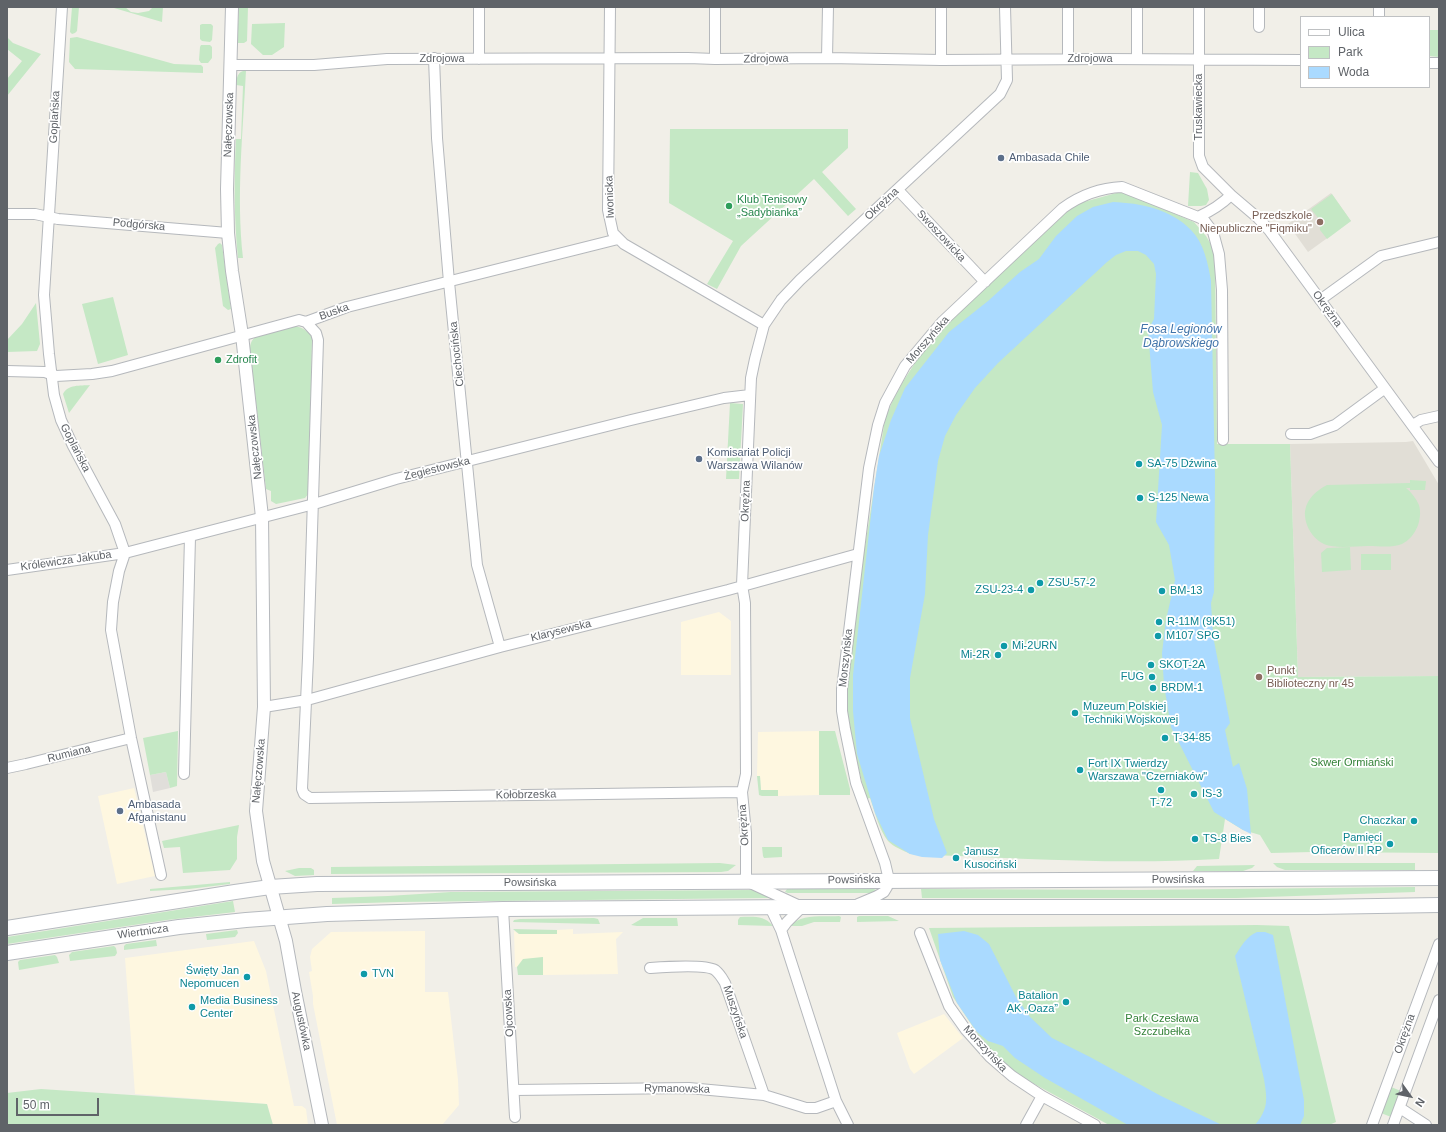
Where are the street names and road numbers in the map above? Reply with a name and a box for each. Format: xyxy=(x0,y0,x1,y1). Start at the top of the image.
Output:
street label: Zdrojowa xyxy=(419,52,465,66)
street label: Zdrojowa xyxy=(743,52,789,66)
street label: Zdrojowa xyxy=(1067,52,1113,66)
street label: Truskawiecka xyxy=(1192,74,1206,140)
street label: Goplańska xyxy=(47,90,63,144)
street label: Nałęczowska xyxy=(221,92,237,158)
street label: Iwonicka xyxy=(603,175,617,219)
street label: Okrężna xyxy=(862,185,902,223)
street label: Swoszowicka xyxy=(914,207,968,265)
street label: Podgórska xyxy=(112,216,166,234)
street label: Okrężna xyxy=(1309,288,1345,330)
street label: Buska xyxy=(317,301,351,323)
street label: Morszyńska xyxy=(904,314,952,366)
street label: Ciechocińska xyxy=(447,321,467,387)
street label: Nałęczowska xyxy=(245,414,265,480)
street label: Goplańska xyxy=(57,422,93,474)
street label: Żegiestowska xyxy=(403,454,471,484)
street label: Okrężna xyxy=(739,480,753,522)
street label: Królewicza Jakuba xyxy=(20,548,112,574)
street label: Klarysewska xyxy=(529,617,593,645)
street label: Morszyńska xyxy=(836,628,856,688)
street label: Nałęczowska xyxy=(250,738,268,804)
street label: Rumiana xyxy=(46,742,92,766)
street label: Kołobrzeska xyxy=(496,788,556,802)
street label: Okrężna xyxy=(736,804,752,846)
street label: Powsińska xyxy=(828,873,880,887)
street label: Powsińska xyxy=(1152,873,1204,887)
street label: Powsińska xyxy=(504,876,556,890)
street label: Wiertnicza xyxy=(117,922,169,942)
street label: Muszyńska xyxy=(720,984,750,1040)
street label: Ojcowska xyxy=(501,989,517,1037)
street label: Augustówka xyxy=(288,990,314,1052)
street label: Okrężna xyxy=(1392,1012,1418,1056)
street label: Morszyńska xyxy=(960,1023,1010,1075)
street label: Rymanowska xyxy=(644,1082,710,1096)

